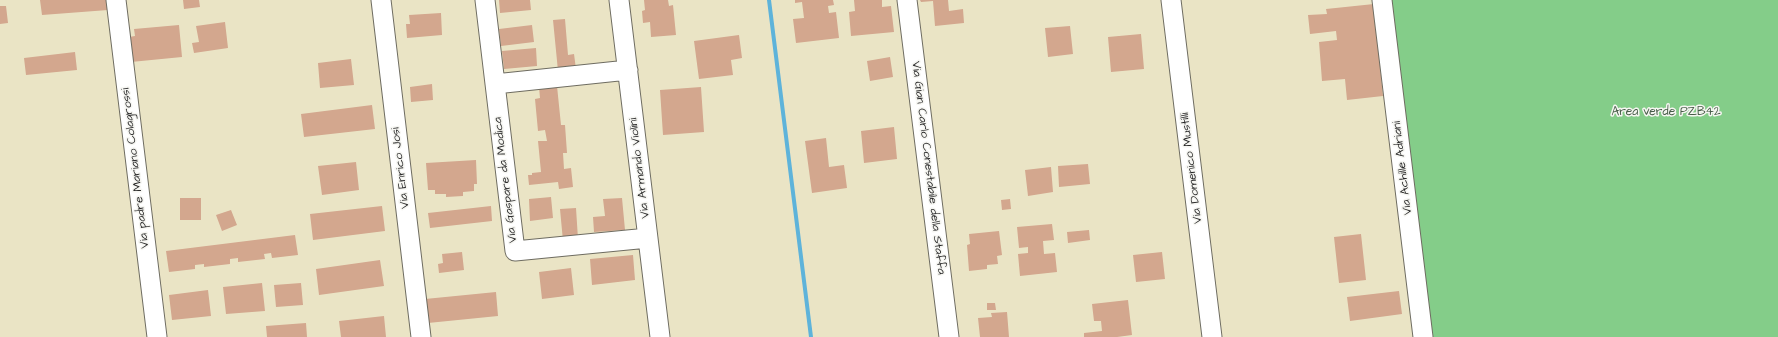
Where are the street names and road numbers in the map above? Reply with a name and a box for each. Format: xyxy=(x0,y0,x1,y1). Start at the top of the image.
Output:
street label: Via Gian Carlo Conestabile della Staffa xyxy=(908,61,948,275)
street label: Via padre Mariano Colagrossi xyxy=(119,87,153,249)
street label: Via Domenico Mustilli xyxy=(1178,112,1206,224)
street label: Via Gaspare da Modica xyxy=(491,116,521,244)
street label: Via Armando Violini xyxy=(627,117,653,219)
street label: Via Achille Adriani xyxy=(1390,120,1416,216)
street label: Via Enrico Josi xyxy=(389,126,413,210)

